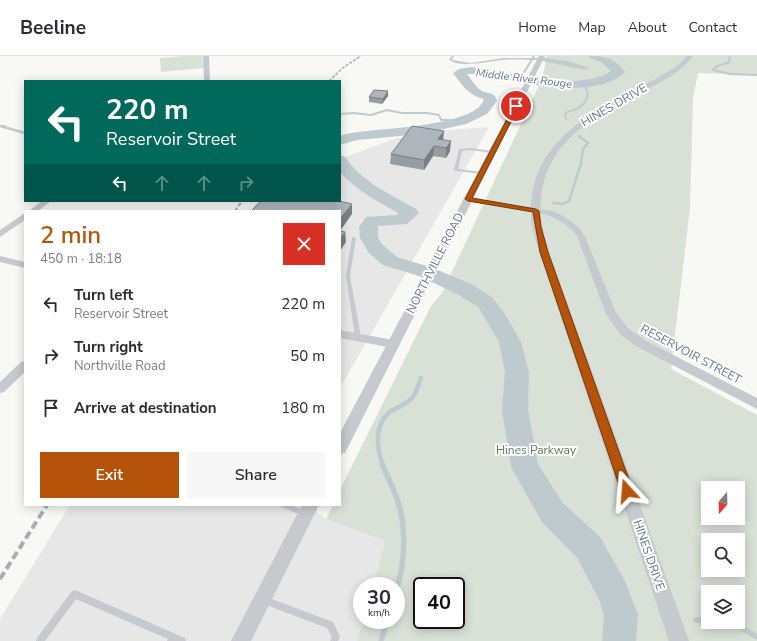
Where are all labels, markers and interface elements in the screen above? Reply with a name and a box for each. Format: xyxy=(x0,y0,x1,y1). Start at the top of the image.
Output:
text: Beeline xyxy=(20,15,86,41)
text: Home xyxy=(518,18,556,37)
text: Map xyxy=(578,18,606,37)
text: About xyxy=(628,18,667,37)
text: Contact xyxy=(689,18,737,37)
water label: Middle River Rouge xyxy=(475,65,573,92)
street label: HINES DRIVE xyxy=(578,80,650,130)
pin xyxy=(499,89,533,123)
text: 220 m xyxy=(106,91,189,129)
icon: arrive xyxy=(505,95,527,117)
icon: left xyxy=(40,96,92,148)
text: Reservoir Street xyxy=(106,127,236,151)
icon: left xyxy=(109,172,131,194)
icon: ahead xyxy=(151,172,173,194)
icon: ahead xyxy=(193,172,215,194)
icon: right xyxy=(235,172,257,194)
street label: NORTHVILLE ROAD xyxy=(403,210,467,316)
text: 2 min xyxy=(40,219,101,251)
button: close xyxy=(283,223,325,265)
text: 450 m · 18:18 xyxy=(40,250,122,268)
text: Turn left xyxy=(74,285,133,305)
icon: left xyxy=(40,293,62,315)
text: 220 m xyxy=(281,294,325,314)
text: Reservoir Street xyxy=(74,305,168,323)
street label: RESERVOIR STREET xyxy=(638,321,745,388)
text: Turn right xyxy=(74,337,143,357)
icon: right xyxy=(40,345,62,367)
text: 50 m xyxy=(290,346,325,366)
text: Northville Road xyxy=(74,357,166,375)
icon: arrive xyxy=(40,397,62,419)
text: Arrive at destination xyxy=(74,398,217,418)
text: 180 m xyxy=(281,398,325,418)
park label: Hines Parkway xyxy=(496,442,577,458)
button: Exit xyxy=(40,452,179,498)
button: Share xyxy=(187,452,325,498)
position arrow xyxy=(606,470,648,512)
north arrow xyxy=(701,481,745,525)
map controls xyxy=(701,481,745,629)
street label: HINES DRIVE xyxy=(629,518,669,592)
button: search xyxy=(701,533,745,577)
speed limit sign: 40 xyxy=(413,577,465,629)
text: 30 xyxy=(367,584,391,611)
button: layers xyxy=(701,585,745,629)
text: km/h xyxy=(368,606,390,620)

